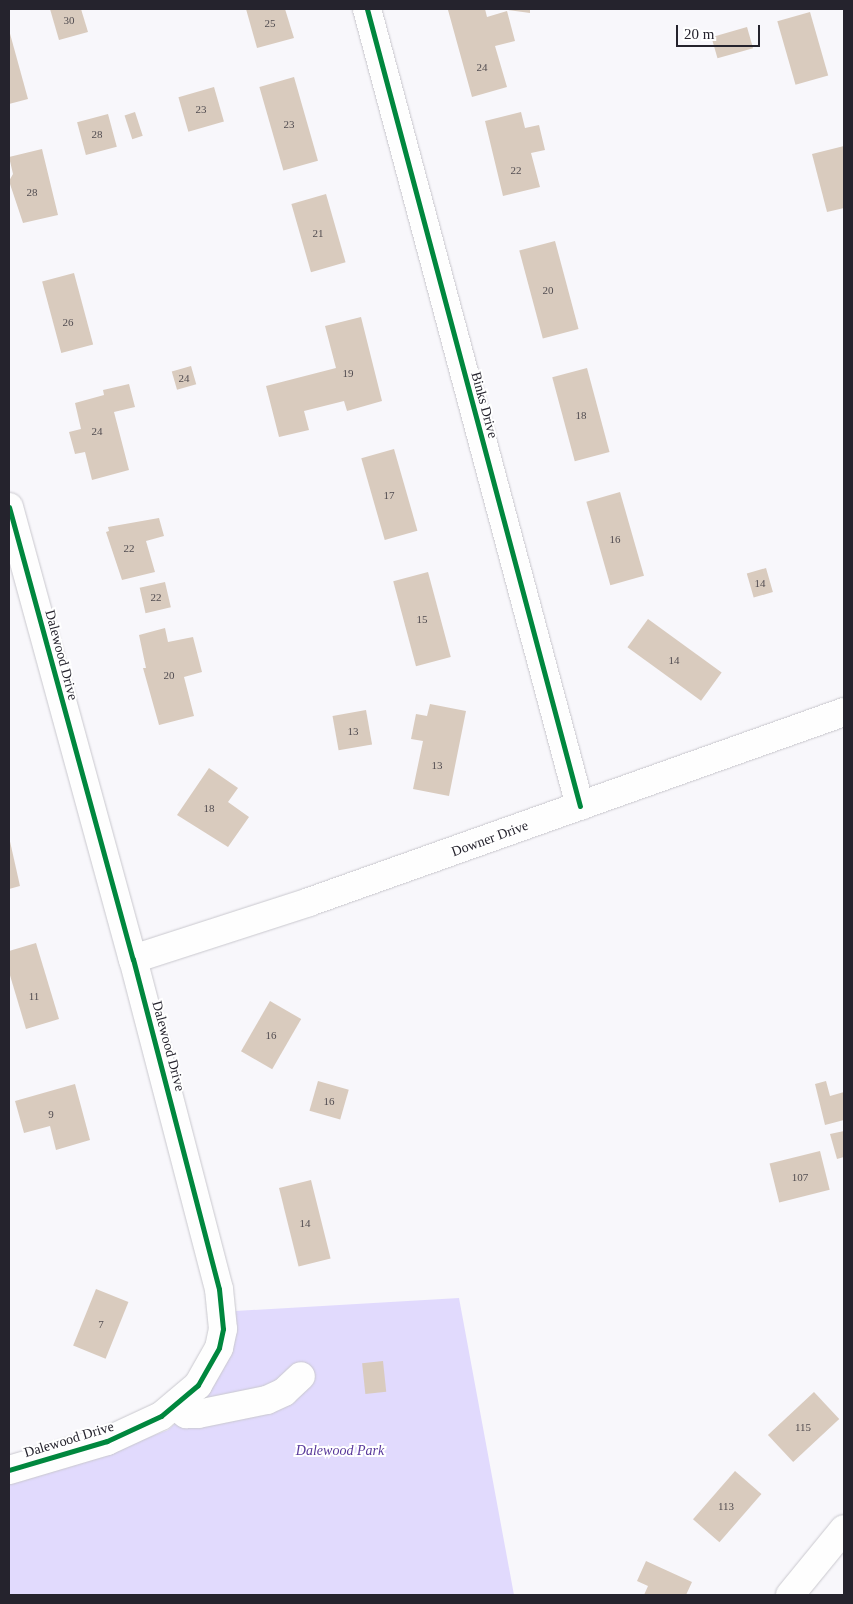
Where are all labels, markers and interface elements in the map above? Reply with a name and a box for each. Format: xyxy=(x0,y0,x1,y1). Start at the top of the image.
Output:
house number: 30 xyxy=(64,13,74,27)
scale bar xyxy=(678,15,762,47)
house number: 25 xyxy=(264,16,276,30)
text: 20 m xyxy=(684,26,714,42)
house number: 24 xyxy=(477,60,488,74)
house number: 23 xyxy=(196,102,207,116)
house number: 23 xyxy=(284,117,294,131)
house number: 28 xyxy=(91,127,102,141)
house number: 22 xyxy=(511,163,522,177)
house number: 28 xyxy=(27,185,38,199)
house number: 21 xyxy=(312,226,324,240)
house number: 20 xyxy=(542,283,554,297)
house number: 26 xyxy=(62,315,74,329)
house number: 19 xyxy=(342,366,353,380)
street label: Binks Drive xyxy=(467,370,501,440)
house number: 24 xyxy=(178,371,190,385)
house number: 18 xyxy=(576,408,586,422)
house number: 24 xyxy=(91,424,102,438)
house number: 17 xyxy=(384,488,394,502)
house number: 16 xyxy=(610,532,620,546)
house number: 22 xyxy=(124,541,134,555)
house number: 14 xyxy=(754,576,766,590)
house number: 22 xyxy=(150,590,162,604)
street label: Dalewood Drive xyxy=(41,608,81,702)
house number: 15 xyxy=(417,612,428,626)
house number: 14 xyxy=(669,653,680,667)
house number: 20 xyxy=(163,668,174,682)
house number: 13 xyxy=(348,724,358,738)
house number: 13 xyxy=(432,758,442,772)
house number: 18 xyxy=(203,801,214,815)
street label: Downer Drive xyxy=(449,817,531,861)
house number: 11 xyxy=(29,989,39,1003)
street label: Dalewood Drive xyxy=(148,999,188,1093)
house number: 16 xyxy=(266,1028,276,1042)
house number: 16 xyxy=(324,1094,334,1108)
house number: 9 xyxy=(48,1107,54,1121)
house number: 107 xyxy=(792,1170,808,1184)
house number: 14 xyxy=(300,1216,310,1230)
house number: 7 xyxy=(98,1317,104,1331)
street label: Dalewood Drive xyxy=(22,1418,116,1462)
house number: 115 xyxy=(795,1420,811,1434)
park label: Dalewood Park xyxy=(296,1443,384,1459)
house number: 113 xyxy=(718,1499,734,1513)

